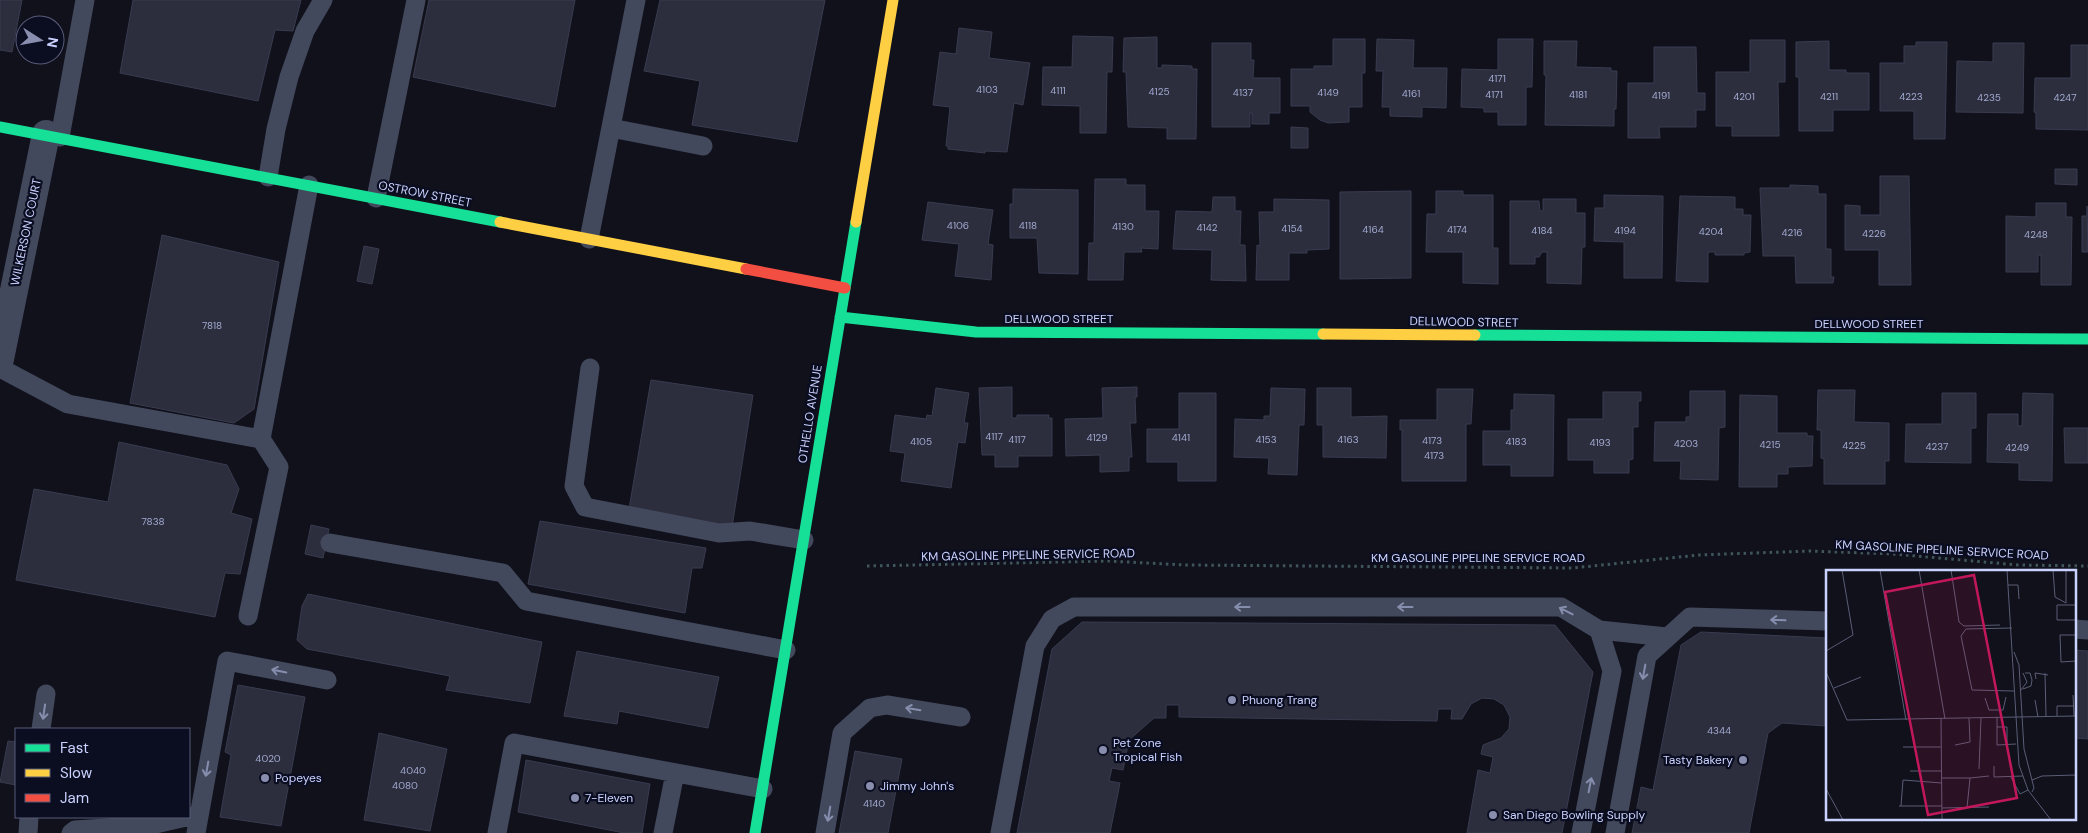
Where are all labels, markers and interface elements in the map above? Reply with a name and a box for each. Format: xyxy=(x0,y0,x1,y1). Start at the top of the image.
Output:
north arrow xyxy=(15,15,65,65)
text: N xyxy=(43,36,63,49)
house number: 4171 xyxy=(1488,72,1506,85)
house number: 4103 xyxy=(976,83,998,96)
house number: 4111 xyxy=(1050,84,1066,97)
house number: 4125 xyxy=(1148,85,1170,98)
house number: 4137 xyxy=(1233,86,1253,99)
house number: 4149 xyxy=(1317,86,1339,99)
house number: 4161 xyxy=(1402,87,1420,100)
house number: 4171 xyxy=(1485,88,1503,101)
house number: 4181 xyxy=(1569,88,1587,101)
house number: 4191 xyxy=(1652,89,1670,102)
house number: 4201 xyxy=(1733,90,1755,103)
house number: 4211 xyxy=(1820,90,1838,103)
house number: 4223 xyxy=(1899,90,1923,103)
house number: 4235 xyxy=(1977,91,2001,104)
house number: 4247 xyxy=(2053,91,2077,104)
street label: WILKERSON COURT xyxy=(7,177,45,287)
street label: OSTROW STREET xyxy=(377,177,473,211)
house number: 4106 xyxy=(947,219,969,232)
house number: 4118 xyxy=(1019,219,1037,232)
house number: 4130 xyxy=(1112,220,1134,233)
house number: 4142 xyxy=(1196,221,1218,234)
house number: 4154 xyxy=(1281,222,1303,235)
house number: 4164 xyxy=(1362,223,1384,236)
house number: 4174 xyxy=(1447,223,1467,236)
house number: 4184 xyxy=(1531,224,1553,237)
house number: 4194 xyxy=(1614,224,1636,237)
house number: 4204 xyxy=(1699,225,1723,238)
house number: 4216 xyxy=(1781,226,1803,239)
house number: 4226 xyxy=(1862,227,1886,240)
house number: 4248 xyxy=(2024,228,2048,241)
street label: DELLWOOD STREET xyxy=(1004,311,1114,327)
street label: DELLWOOD STREET xyxy=(1409,313,1519,331)
street label: DELLWOOD STREET xyxy=(1814,316,1924,332)
house number: 7818 xyxy=(202,319,222,332)
street label: OTHELLO AVENUE xyxy=(794,363,826,464)
house number: 4117 xyxy=(985,430,1003,443)
house number: 4129 xyxy=(1086,431,1108,444)
house number: 4141 xyxy=(1172,431,1190,444)
house number: 4117 xyxy=(1008,433,1026,446)
house number: 4153 xyxy=(1255,433,1277,446)
house number: 4163 xyxy=(1337,433,1359,446)
house number: 4173 xyxy=(1422,434,1442,447)
house number: 4105 xyxy=(910,435,932,448)
house number: 4183 xyxy=(1505,435,1527,448)
house number: 4193 xyxy=(1589,436,1611,449)
house number: 4203 xyxy=(1674,437,1698,450)
house number: 4215 xyxy=(1759,438,1781,451)
house number: 4225 xyxy=(1842,439,1866,452)
house number: 4237 xyxy=(1926,440,1948,453)
house number: 4249 xyxy=(2005,441,2029,454)
house number: 4173 xyxy=(1424,449,1444,462)
house number: 7838 xyxy=(141,515,165,528)
street label: KM GASOLINE PIPELINE SERVICE ROAD xyxy=(1835,536,2049,564)
street label: KM GASOLINE PIPELINE SERVICE ROAD xyxy=(921,545,1135,565)
street label: KM GASOLINE PIPELINE SERVICE ROAD xyxy=(1371,550,1585,566)
inset map xyxy=(1826,570,2076,820)
one-way arrow xyxy=(1235,602,1251,612)
one-way arrow xyxy=(1397,602,1414,612)
one-way arrow xyxy=(1559,606,1574,616)
one-way arrow xyxy=(1770,615,1786,625)
one-way arrow xyxy=(1639,664,1648,680)
one-way arrow xyxy=(271,665,287,675)
place label: Phuong Trang xyxy=(1242,692,1318,708)
marker: Phuong Trang xyxy=(1226,694,1238,706)
one-way arrow xyxy=(38,703,48,719)
one-way arrow xyxy=(906,704,922,714)
house number: 4344 xyxy=(1707,724,1731,737)
legend xyxy=(15,728,190,818)
place label: Pet Zone Tropical Fish xyxy=(1113,735,1182,765)
text: Fast xyxy=(60,738,89,758)
marker: Pet Zone Tropical Fish xyxy=(1097,744,1109,756)
house number: 4020 xyxy=(255,752,281,765)
place label: Tasty Bakery xyxy=(1663,752,1733,768)
marker: Tasty Bakery xyxy=(1737,754,1749,766)
one-way arrow xyxy=(202,760,212,776)
text: Slow xyxy=(60,763,93,783)
house number: 4040 xyxy=(400,764,426,777)
place label: Popeyes xyxy=(275,770,322,786)
marker: Popeyes xyxy=(259,772,271,784)
place label: Jimmy John's xyxy=(880,778,954,794)
one-way arrow xyxy=(1586,778,1595,794)
house number: 4080 xyxy=(392,779,418,792)
marker: Jimmy John's xyxy=(864,780,876,792)
text: Jam xyxy=(60,788,89,808)
place label: 7-Eleven xyxy=(585,790,633,806)
marker: 7-Eleven xyxy=(569,792,581,804)
house number: 4140 xyxy=(863,797,885,810)
one-way arrow xyxy=(823,805,833,821)
place label: San Diego Bowling Supply xyxy=(1503,807,1645,823)
marker: San Diego Bowling Supply xyxy=(1487,809,1499,821)

